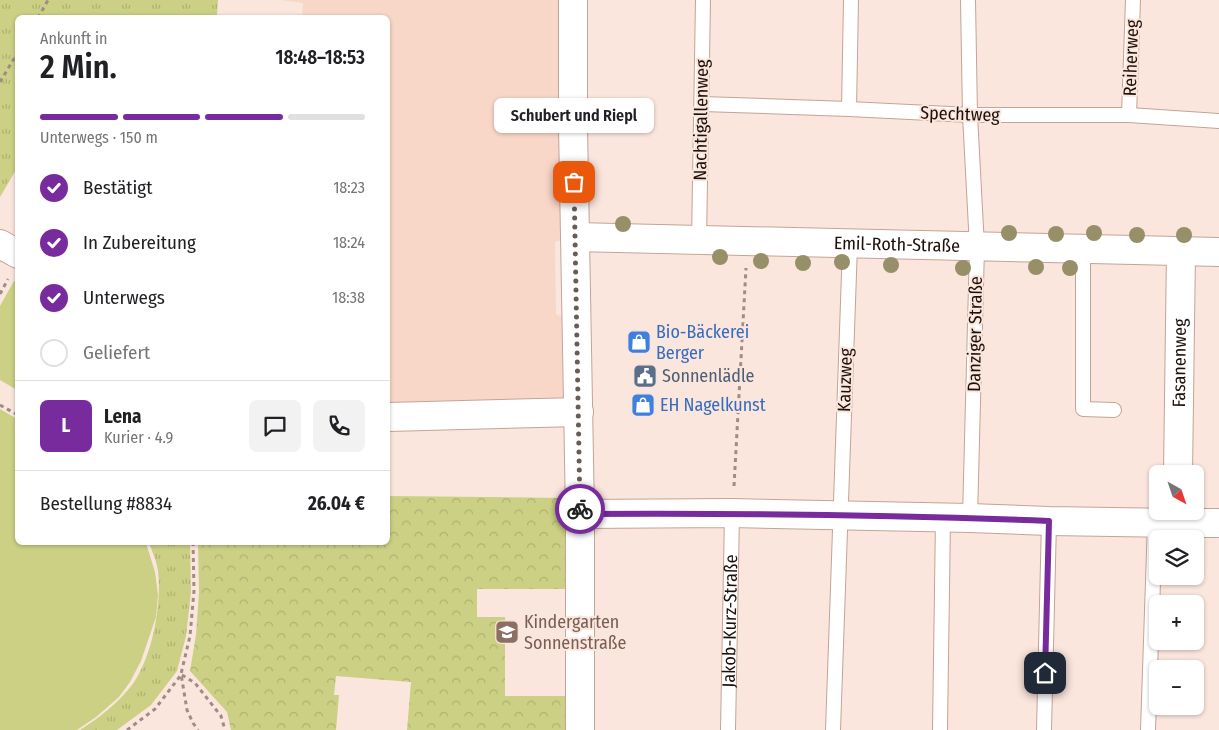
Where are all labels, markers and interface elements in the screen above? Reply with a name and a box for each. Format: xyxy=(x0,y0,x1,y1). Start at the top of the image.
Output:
street label: Reiherweg xyxy=(1119,19,1143,97)
text: Ankunft in xyxy=(40,29,107,48)
text: 18:48–18:53 xyxy=(276,46,365,69)
text: 2 Min. xyxy=(40,48,117,86)
street label: Nachtigallenweg xyxy=(689,59,713,181)
callout: Schubert und Riepl xyxy=(494,97,654,132)
street label: Spechtweg xyxy=(920,102,1001,126)
text: Schubert und Riepl xyxy=(511,106,637,125)
text: Unterwegs · 150 m xyxy=(40,128,158,147)
pin xyxy=(553,161,595,203)
icon: bag xyxy=(560,168,588,196)
icon: check xyxy=(40,174,68,202)
text: Bestätigt xyxy=(83,176,152,199)
text: 18:23 xyxy=(333,178,365,197)
icon: check xyxy=(40,229,68,257)
text: In Zubereitung xyxy=(83,231,196,254)
street label: Emil-Roth-Straße xyxy=(834,232,960,257)
text: 18:24 xyxy=(333,233,365,252)
street label: Danziger Straße xyxy=(963,276,987,392)
icon: check xyxy=(40,284,68,312)
text: Unterwegs xyxy=(83,286,165,309)
text: 18:38 xyxy=(332,288,365,307)
street label: Fasanenweg xyxy=(1168,318,1191,408)
place label: Bio-Bäckerei Berger xyxy=(656,321,749,364)
shop icon: Bio-Bäckerei Berger xyxy=(626,329,652,355)
text: Geliefert xyxy=(83,341,150,364)
street label: Kauzweg xyxy=(833,347,857,412)
public building icon: Sonnenlädle xyxy=(632,363,658,389)
place label: Sonnenlädle xyxy=(662,365,755,387)
shop icon: EH Nagelkunst xyxy=(630,392,656,418)
place label: EH Nagelkunst xyxy=(660,394,766,416)
button: chat xyxy=(249,400,301,452)
button: phone xyxy=(313,400,365,452)
text: Lena xyxy=(104,405,142,428)
text: L xyxy=(62,414,70,437)
text: Kurier · 4.9 xyxy=(104,428,173,447)
north arrow xyxy=(1149,465,1204,520)
map controls xyxy=(1149,465,1204,715)
courier xyxy=(555,484,605,534)
text: Bestellung #8834 xyxy=(40,492,172,515)
text: 26.04 € xyxy=(308,492,365,515)
icon: bike xyxy=(566,495,594,523)
button: layers xyxy=(1149,530,1204,585)
street label: Jakob-Kurz-Straße xyxy=(718,554,742,688)
button: + xyxy=(1149,595,1204,650)
place label: Kindergarten Sonnenstraße xyxy=(524,611,626,654)
school or university icon: Kindergarten Sonnenstraße xyxy=(494,619,520,645)
pin xyxy=(1024,652,1066,694)
icon: home xyxy=(1031,659,1059,687)
button: − xyxy=(1149,660,1204,715)

